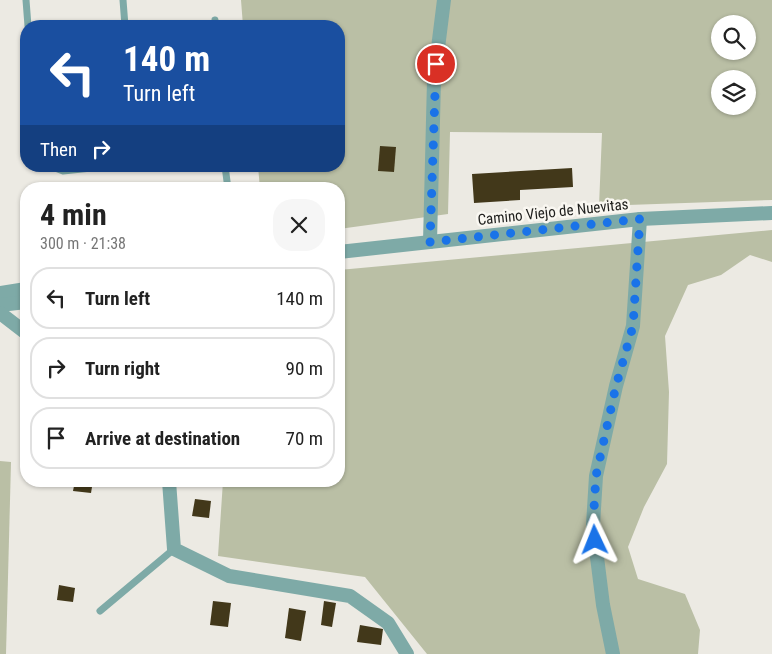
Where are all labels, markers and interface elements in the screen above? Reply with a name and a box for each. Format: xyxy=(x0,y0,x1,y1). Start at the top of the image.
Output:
map controls xyxy=(711,15,756,115)
button: search xyxy=(711,15,756,60)
text: 140 m xyxy=(123,39,210,80)
icon: left xyxy=(40,40,105,105)
pin xyxy=(415,43,457,85)
icon: arrive xyxy=(422,50,450,78)
button: layers xyxy=(711,70,756,115)
text: Turn left xyxy=(123,81,195,106)
icon: right xyxy=(87,135,115,163)
text: Then xyxy=(40,138,77,161)
street label: Camino Viejo de Nuevitas xyxy=(477,195,629,229)
text: 4 min xyxy=(40,197,107,232)
button: close xyxy=(273,199,325,251)
text: 300 m · 21:38 xyxy=(40,234,126,253)
icon: left xyxy=(42,284,70,312)
text: Turn left xyxy=(85,287,150,310)
text: 140 m xyxy=(276,287,323,310)
icon: right xyxy=(42,354,70,382)
text: Turn right xyxy=(85,357,160,380)
text: 90 m xyxy=(286,357,323,380)
icon: arrive xyxy=(42,424,70,452)
text: Arrive at destination xyxy=(85,427,240,450)
text: 70 m xyxy=(286,427,323,450)
position arrow xyxy=(568,513,620,565)

